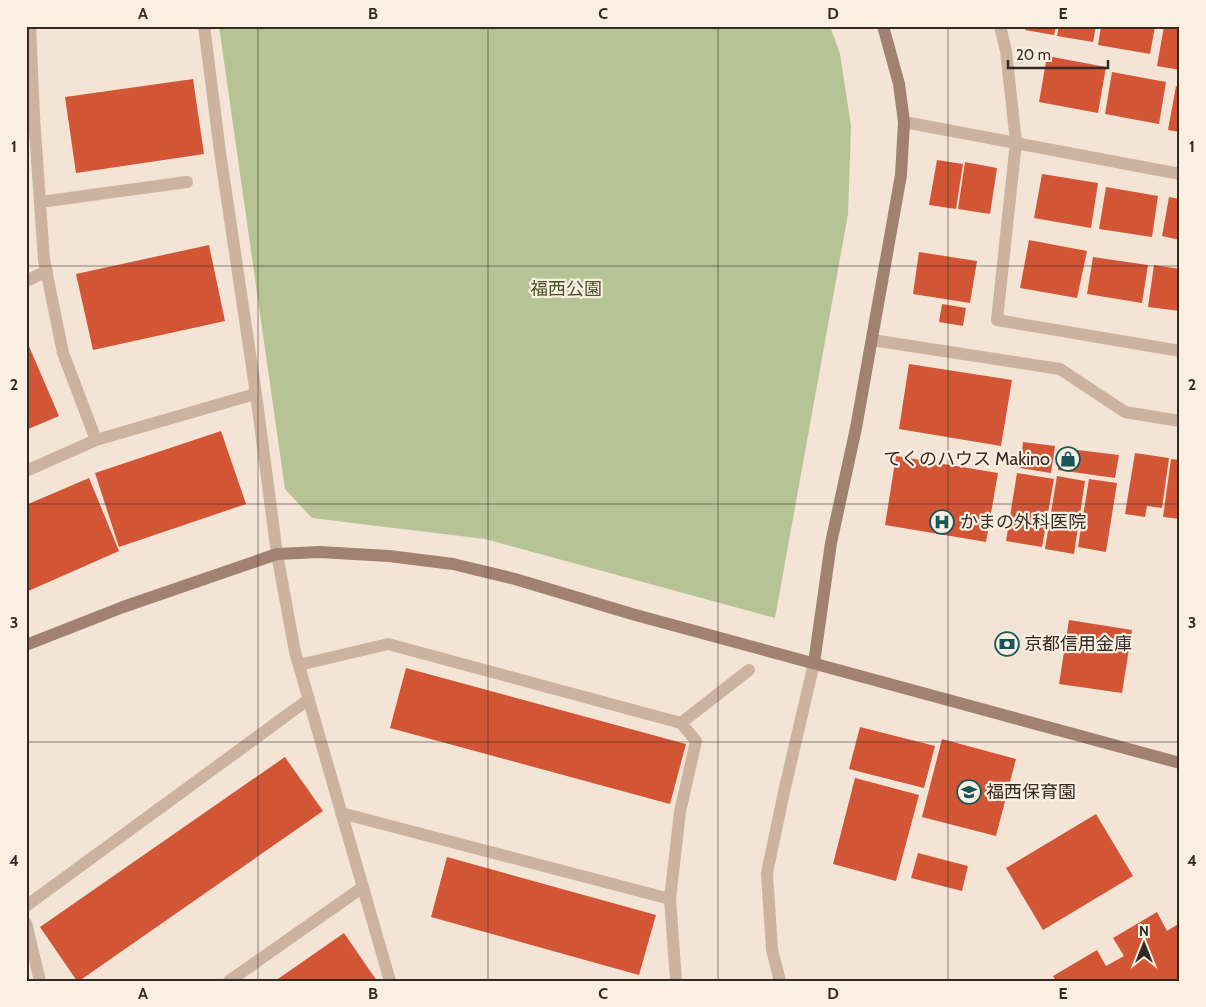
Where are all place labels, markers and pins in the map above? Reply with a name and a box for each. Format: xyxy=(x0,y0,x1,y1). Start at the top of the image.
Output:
shop icon: てくのハウス Makino xyxy=(1055,446,1081,472)
place label: てくのハウス Makino xyxy=(884,448,1050,470)
hospital icon: かまの外科医院 xyxy=(929,509,955,535)
place label: かまの外科医院 xyxy=(960,511,1086,533)
bank icon: 京都信用金庫 xyxy=(994,631,1020,657)
place label: 京都信用金庫 xyxy=(1024,633,1132,655)
school or university icon: 福西保育園 xyxy=(956,779,982,805)
place label: 福西保育園 xyxy=(986,781,1076,803)

